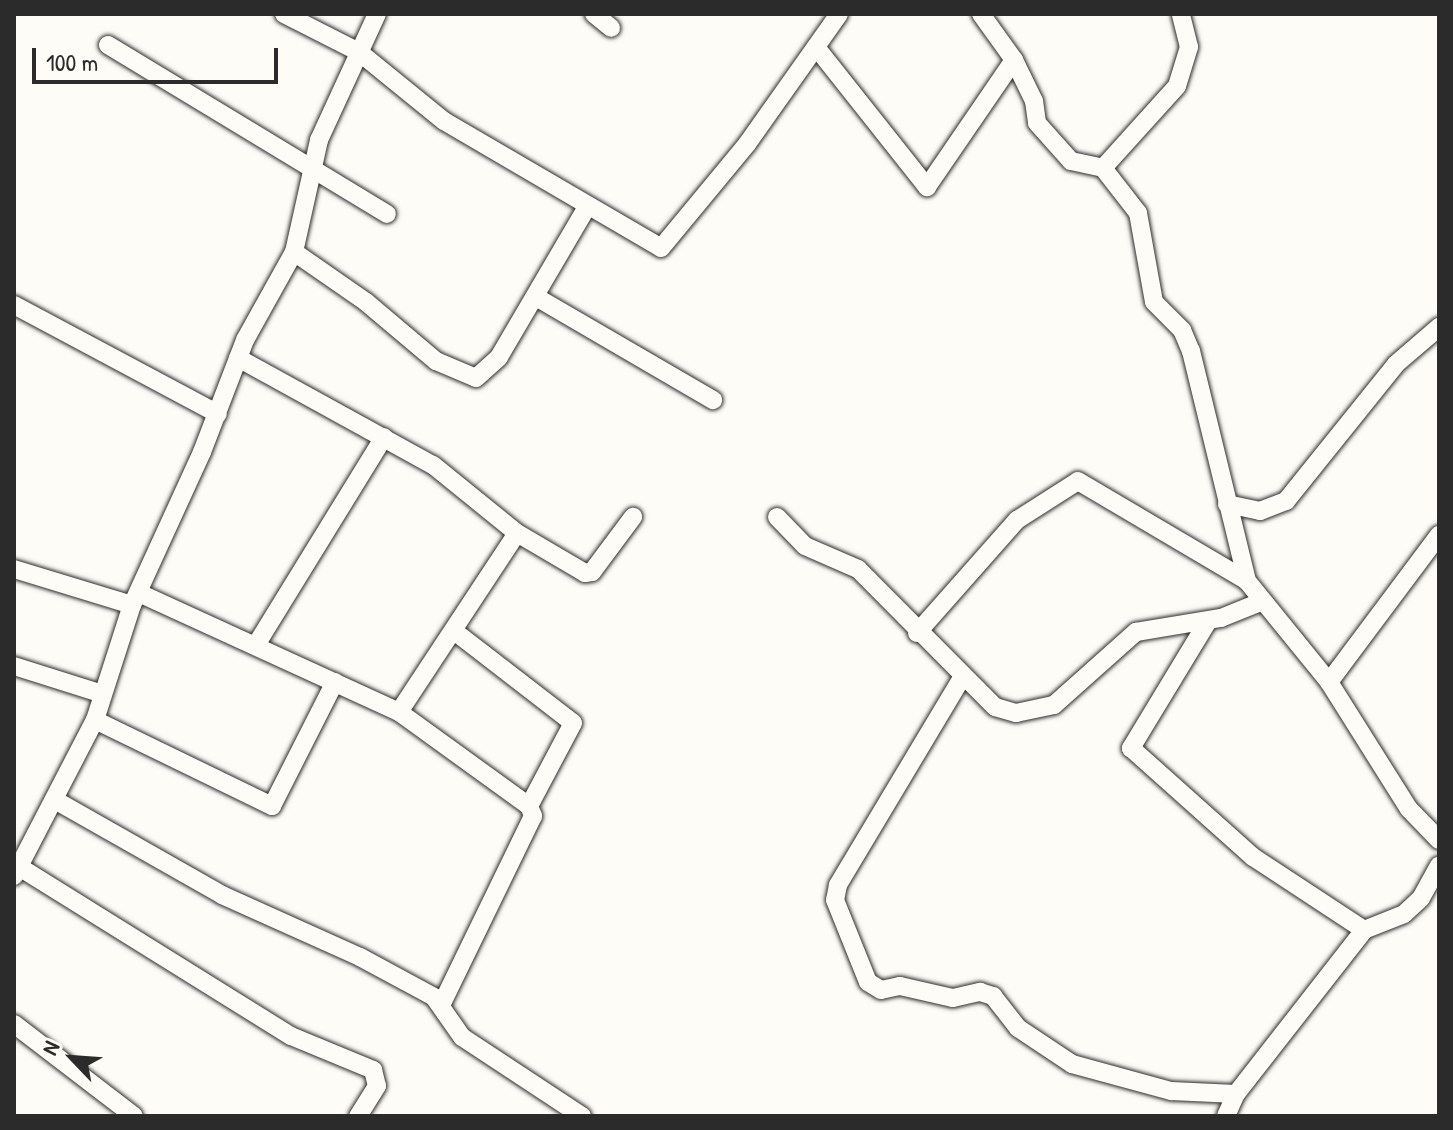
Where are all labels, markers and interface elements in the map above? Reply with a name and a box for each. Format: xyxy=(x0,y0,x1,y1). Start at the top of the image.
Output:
scale bar xyxy=(36,32,282,82)
text: 100 m xyxy=(46,46,98,78)
north arrow xyxy=(32,1018,112,1098)
text: N xyxy=(34,1036,66,1060)

